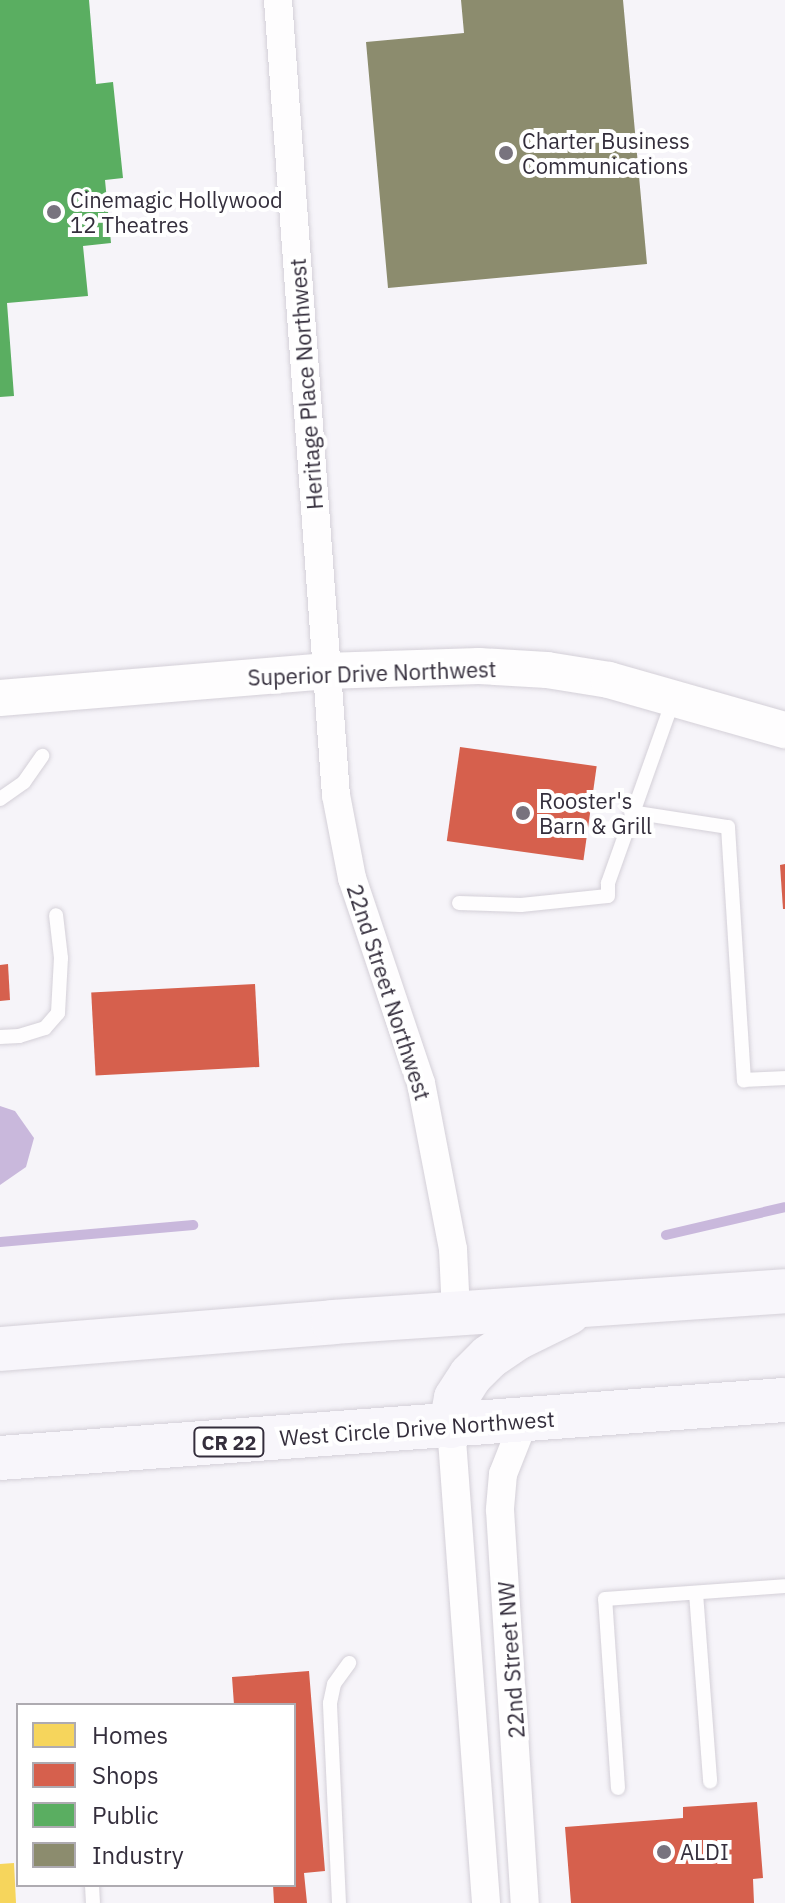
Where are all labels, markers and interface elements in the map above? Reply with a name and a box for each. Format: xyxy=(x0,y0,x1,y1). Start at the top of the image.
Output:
place label: Charter Business Communications xyxy=(522,127,690,178)
marker: Charter Business Communications xyxy=(497,144,515,162)
place label: Cinemagic Hollywood 12 Theatres xyxy=(70,186,283,238)
marker: Cinemagic Hollywood 12 Theatres xyxy=(45,203,63,221)
street label: Heritage Place Northwest xyxy=(284,257,328,511)
street label: Superior Drive Northwest xyxy=(247,655,497,691)
place label: Rooster's Barn & Grill xyxy=(539,787,652,838)
marker: Rooster's Barn & Grill xyxy=(514,804,532,822)
street label: 22nd Street Northwest xyxy=(342,881,436,1103)
street label: West Circle Drive Northwest xyxy=(279,1405,555,1451)
road number: CR 22 xyxy=(193,1426,265,1458)
street label: 22nd Street NW xyxy=(492,1581,530,1739)
legend xyxy=(16,1703,296,1887)
text: Homes xyxy=(92,1719,168,1751)
text: Shops xyxy=(92,1759,159,1791)
text: Public xyxy=(92,1799,159,1831)
text: Industry xyxy=(92,1839,184,1871)
place label: ALDI xyxy=(680,1839,729,1865)
marker: ALDI xyxy=(655,1843,673,1861)

